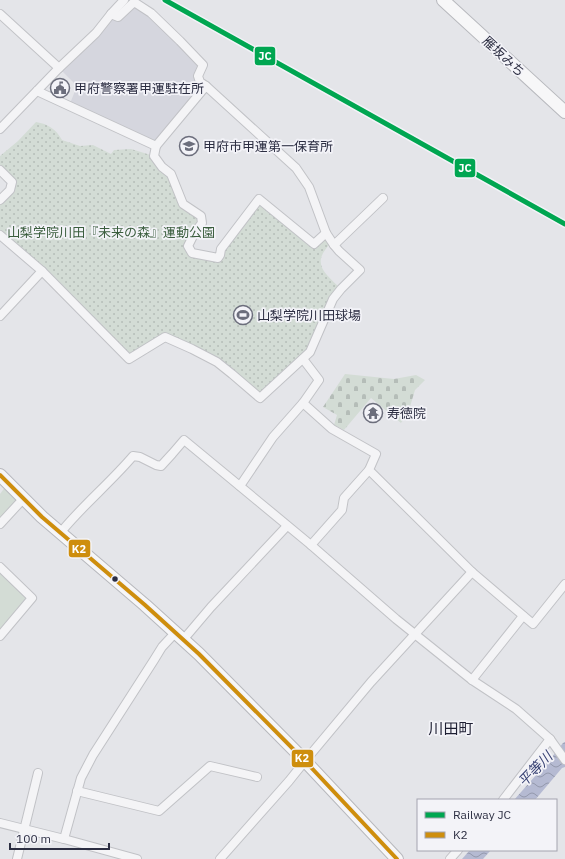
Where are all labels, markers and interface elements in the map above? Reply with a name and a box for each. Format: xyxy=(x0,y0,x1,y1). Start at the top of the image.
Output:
street label: 雁坂みち xyxy=(479,32,528,80)
line badge: JC xyxy=(254,46,276,66)
text: JC xyxy=(258,49,272,63)
public building icon: 甲府警察署甲運駐在所 xyxy=(49,77,71,99)
place label: 甲府警察署甲運駐在所 xyxy=(74,80,204,97)
school or university icon: 甲府市甲運第一保育所 xyxy=(178,135,200,157)
place label: 甲府市甲運第一保育所 xyxy=(203,138,333,155)
line badge: JC xyxy=(454,158,476,178)
text: JC xyxy=(458,161,472,175)
park label: 山梨学院川田『未来の森』運動公園 xyxy=(7,224,215,241)
sports icon: 山梨学院川田球場 xyxy=(232,304,254,326)
place label: 山梨学院川田球場 xyxy=(257,307,361,324)
temple icon: 寿徳院 xyxy=(362,402,384,424)
place label: 寿徳院 xyxy=(387,405,426,422)
line badge: K2 xyxy=(68,539,91,558)
text: K2 xyxy=(72,542,87,556)
unlabelled marker xyxy=(110,574,120,584)
district label: 川田町 xyxy=(428,719,474,738)
water label: 平等川 xyxy=(514,746,557,790)
line badge: K2 xyxy=(291,749,314,768)
text: K2 xyxy=(295,751,310,765)
legend xyxy=(417,799,557,851)
text: Railway JC xyxy=(453,807,512,822)
scale bar xyxy=(10,825,109,851)
text: K2 xyxy=(453,827,468,842)
text: 100 m xyxy=(16,831,51,846)

